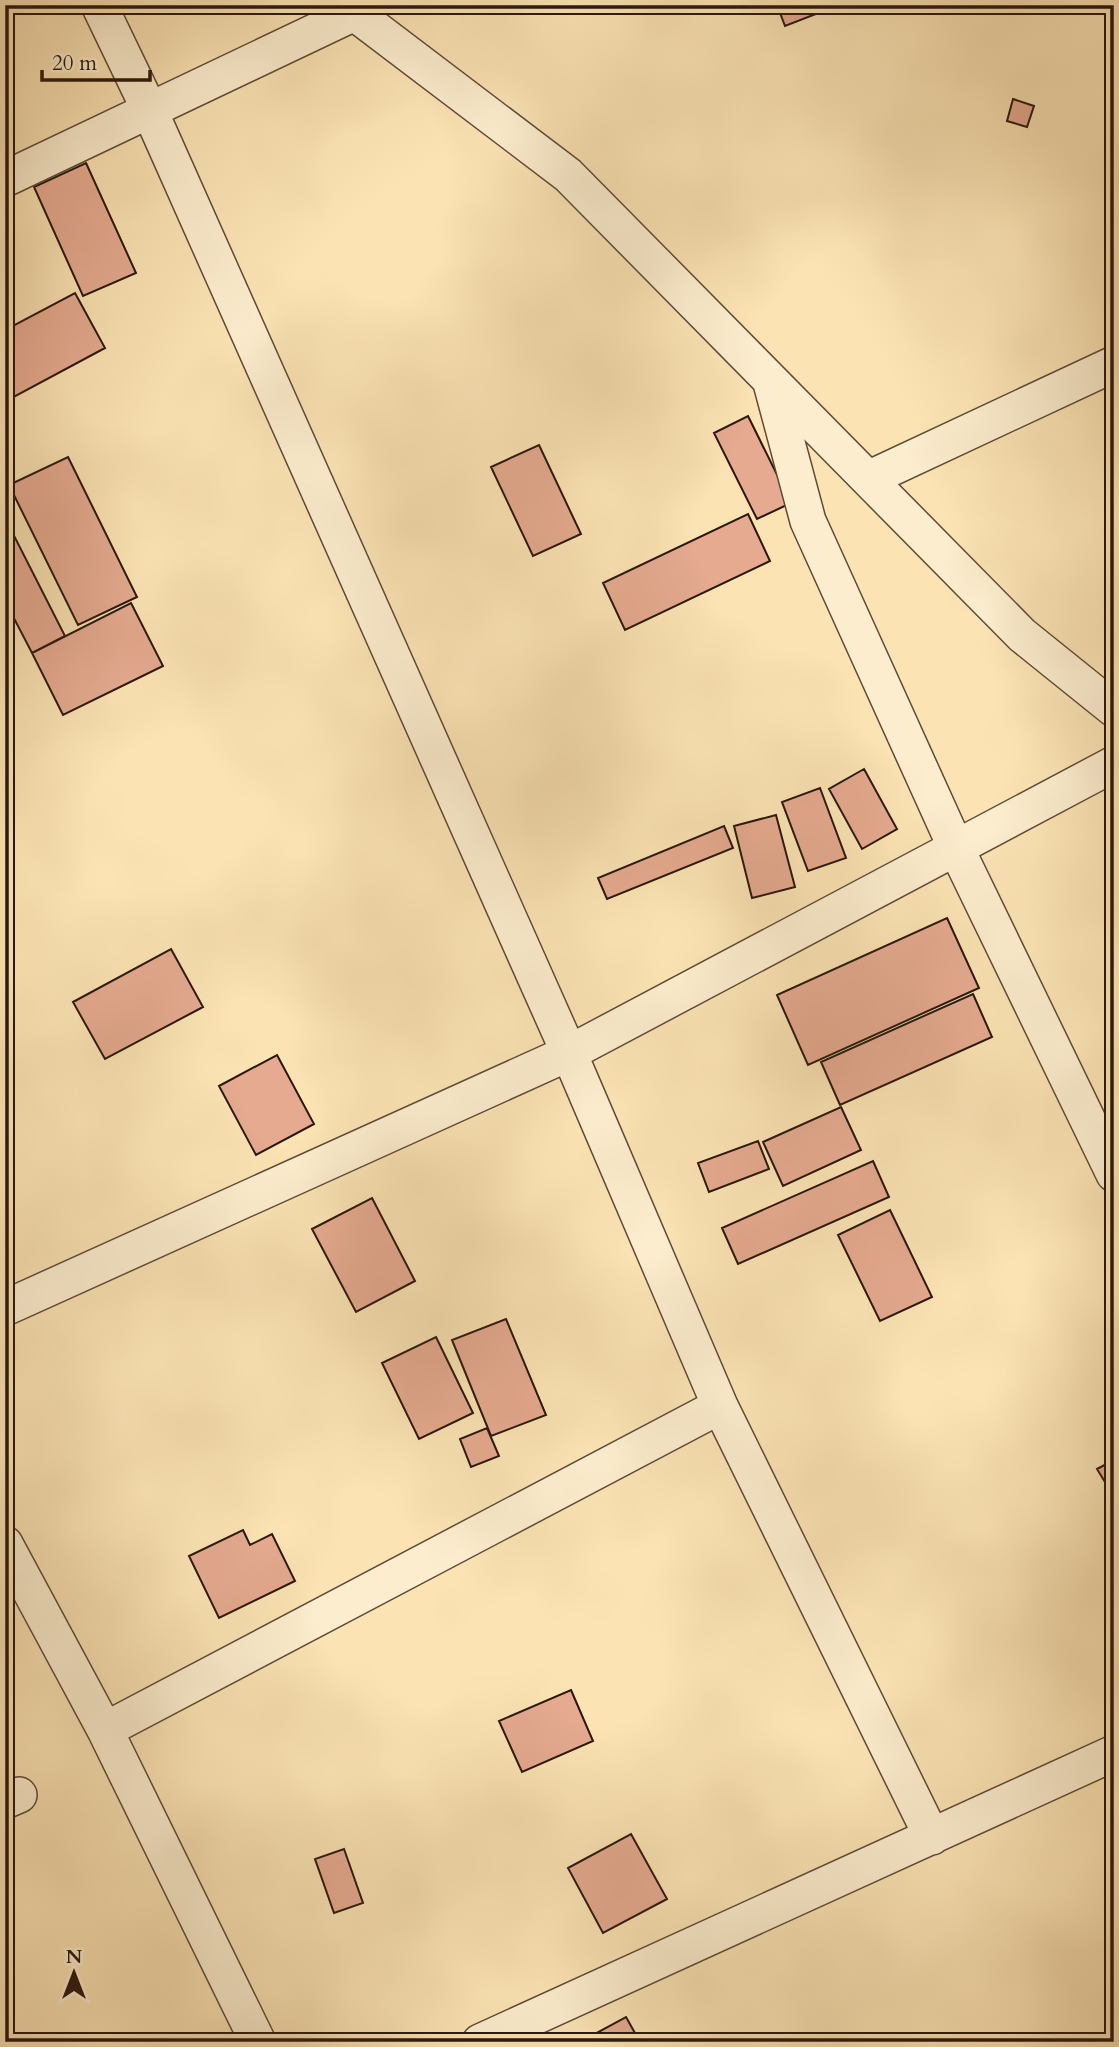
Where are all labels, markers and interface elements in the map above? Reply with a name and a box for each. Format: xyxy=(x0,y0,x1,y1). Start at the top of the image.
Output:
scale bar xyxy=(42,38,150,82)
text: 20 m xyxy=(52,49,97,78)
north arrow xyxy=(38,1938,108,2008)
text: N xyxy=(66,1944,83,1970)

